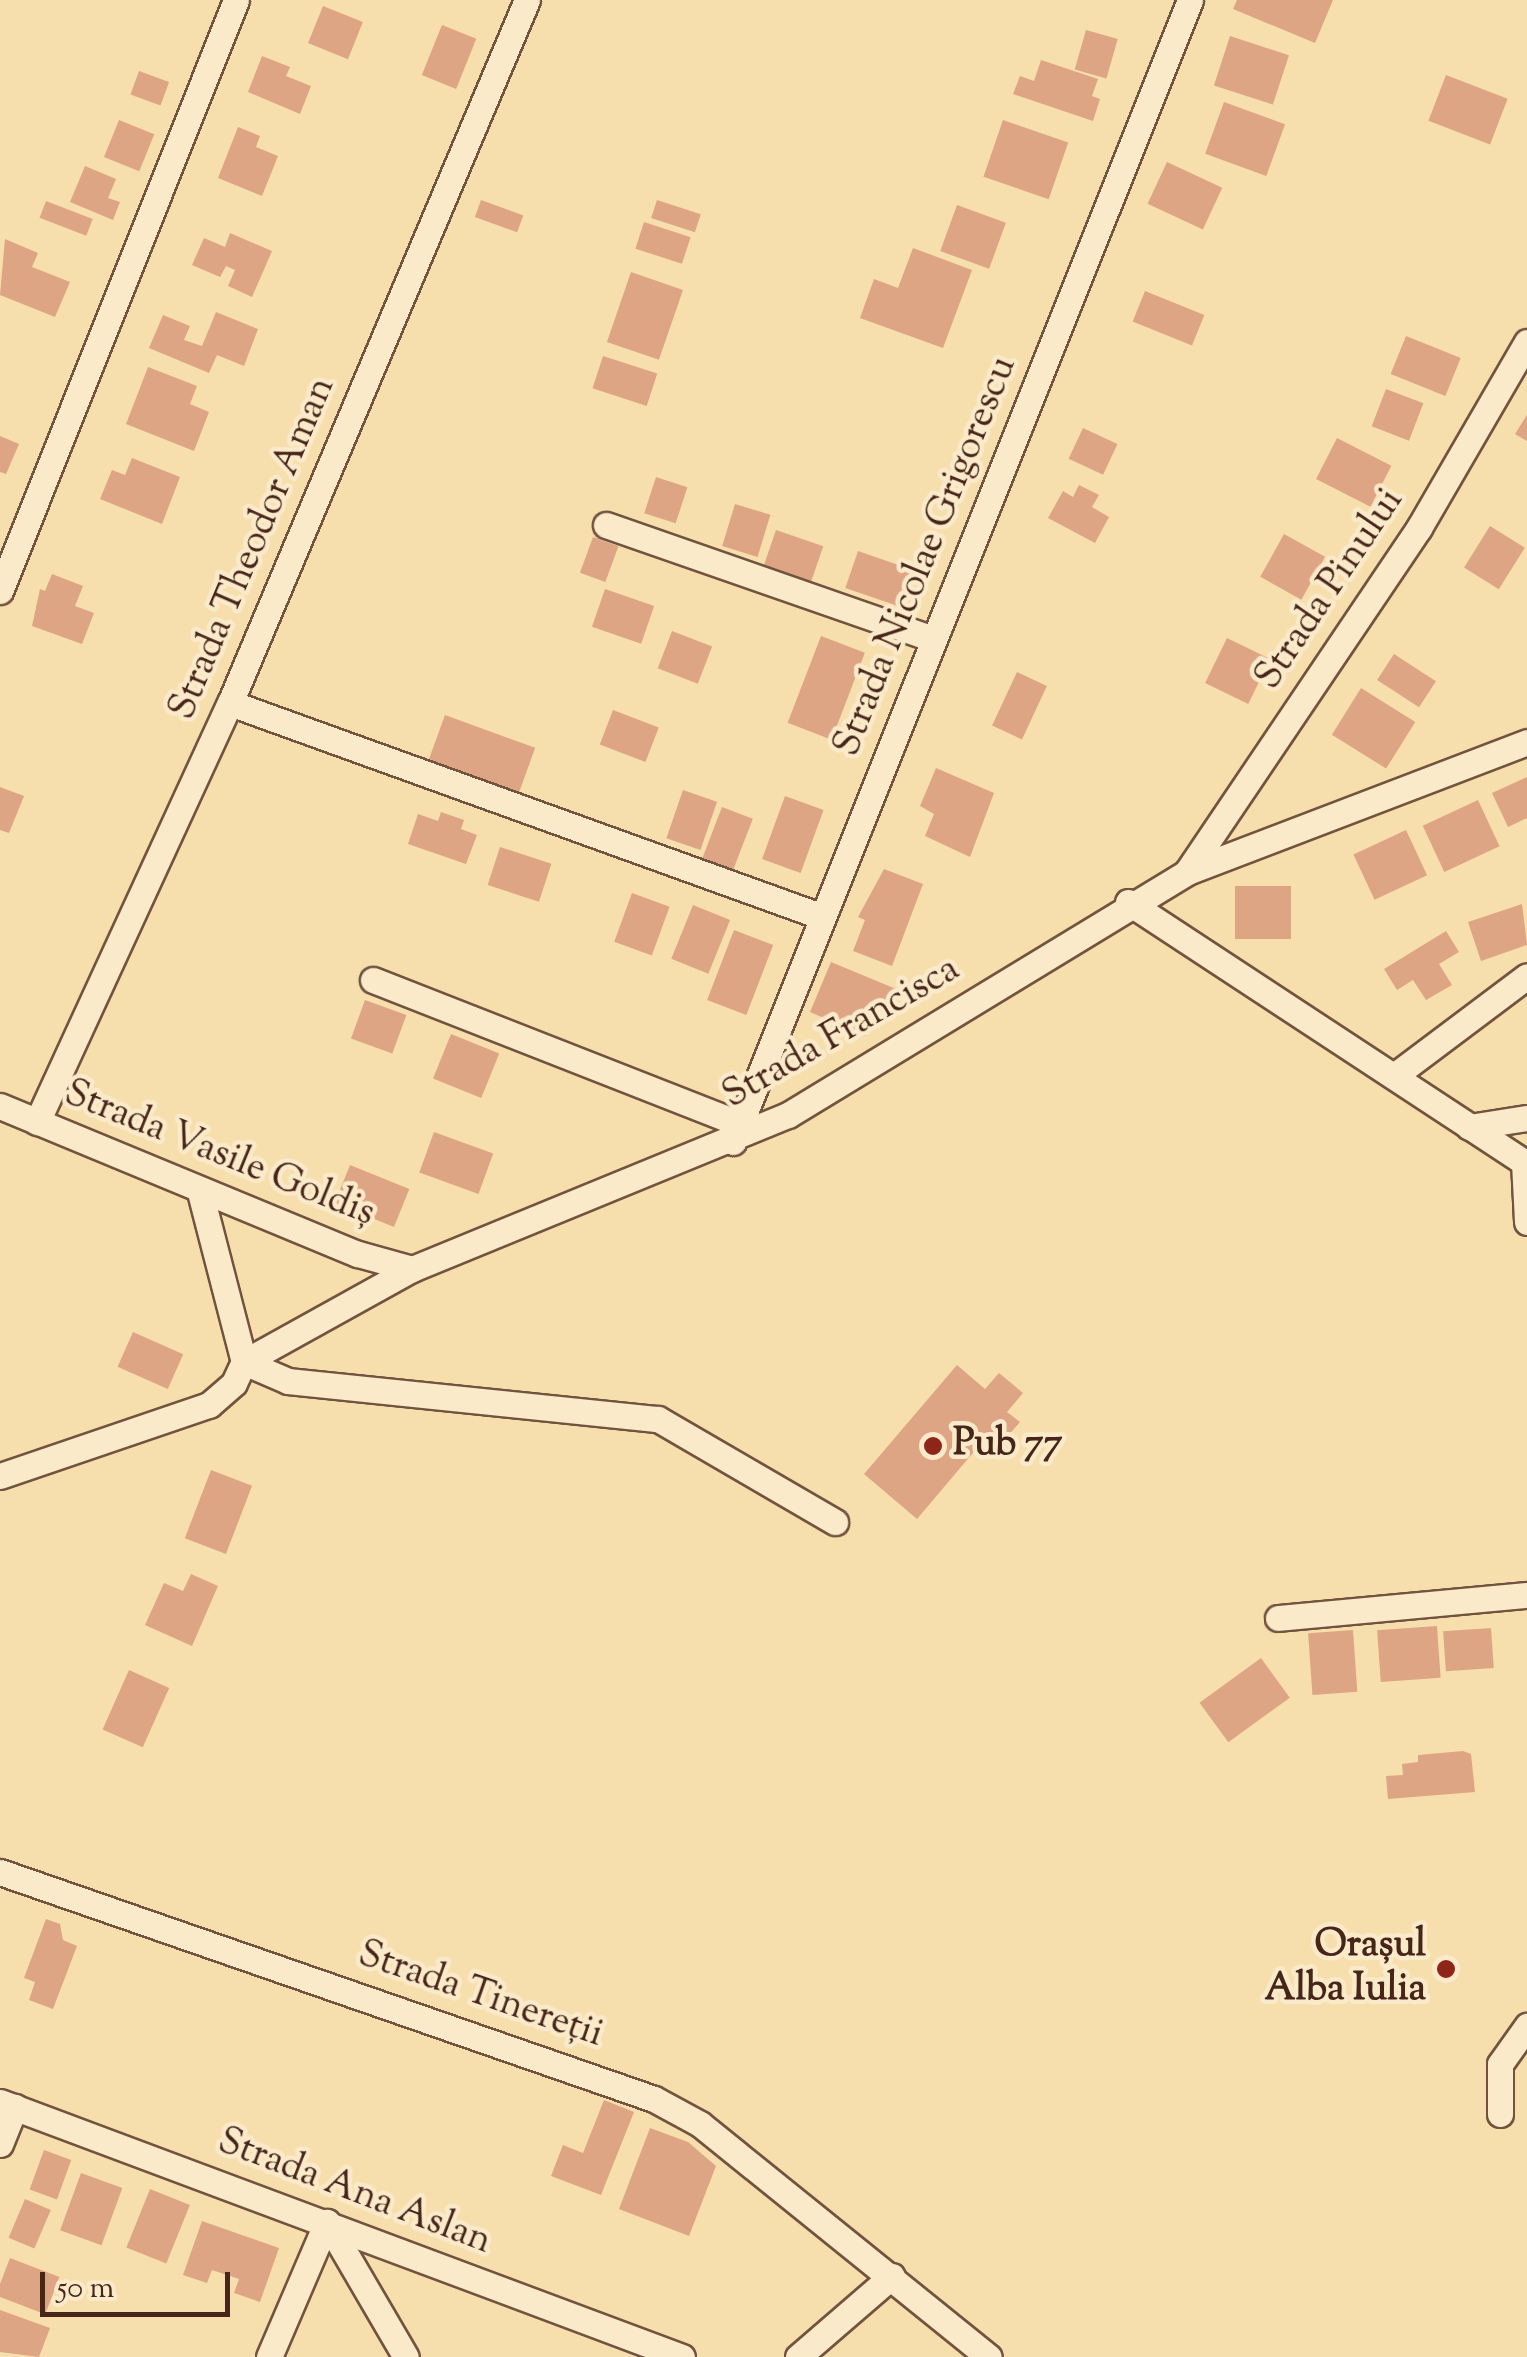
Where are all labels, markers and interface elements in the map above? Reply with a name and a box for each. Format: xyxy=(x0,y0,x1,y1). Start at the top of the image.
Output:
street label: Strada Nicolae Grigorescu xyxy=(826,351,1028,763)
street label: Strada Theodor Aman xyxy=(161,371,347,727)
street label: Strada Pinului xyxy=(1247,481,1415,699)
street label: Strada Francisca xyxy=(715,948,969,1120)
street label: Strada Vasile Goldiș xyxy=(57,1072,381,1238)
place label: Pub 77 xyxy=(953,1423,1062,1469)
marker: Pub 77 xyxy=(922,1435,944,1457)
place label: Orașul Alba Iulia xyxy=(1265,1924,1426,2014)
street label: Strada Tinereții xyxy=(352,1933,608,2059)
marker: Orașul Alba Iulia xyxy=(1435,1958,1457,1980)
street label: Strada Ana Aslan xyxy=(211,2120,497,2266)
scale bar xyxy=(45,2252,235,2314)
text: 50 m xyxy=(57,2268,114,2311)

